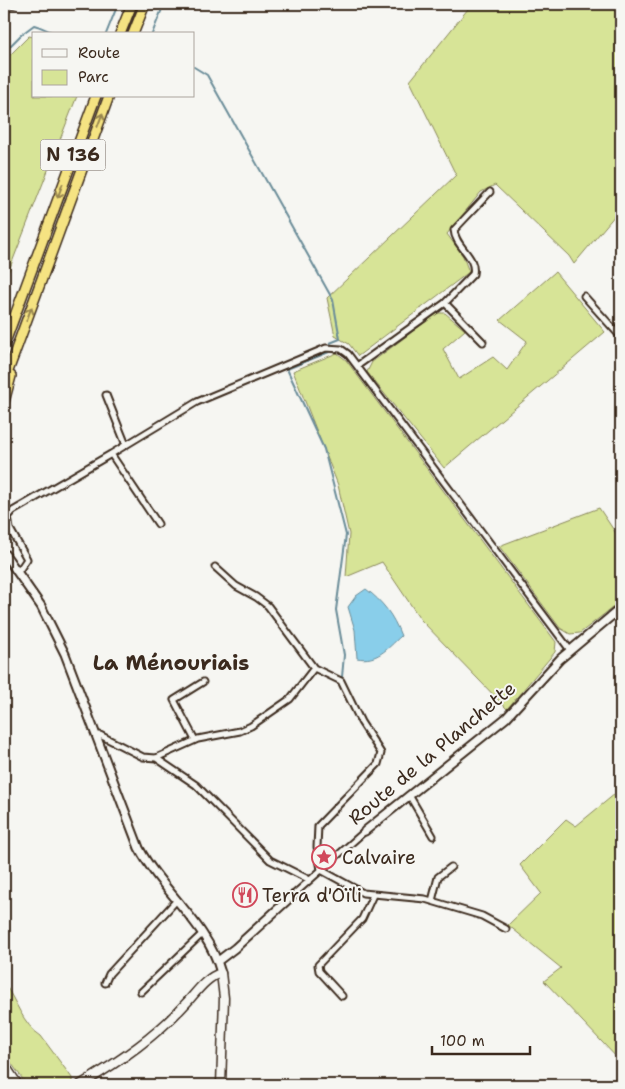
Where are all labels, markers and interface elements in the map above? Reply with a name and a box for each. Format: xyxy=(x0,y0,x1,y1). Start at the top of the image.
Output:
legend xyxy=(32,32,195,98)
text: Route xyxy=(78,43,120,63)
text: Parc xyxy=(78,67,109,87)
one-way arrow xyxy=(96,113,105,128)
road number: N 136 xyxy=(40,140,106,170)
one-way arrow xyxy=(55,183,64,198)
one-way arrow xyxy=(24,306,34,322)
district label: La Ménouriais xyxy=(93,649,249,677)
street label: Route de la Planchette xyxy=(343,676,521,830)
place icon: Calvaire xyxy=(311,844,337,870)
place label: Calvaire xyxy=(342,845,416,870)
restaurant icon: Terra d'Oïli xyxy=(232,882,258,908)
place label: Terra d'Oïli xyxy=(262,883,362,908)
scale bar xyxy=(432,1024,530,1056)
text: 100 m xyxy=(440,1031,485,1051)

